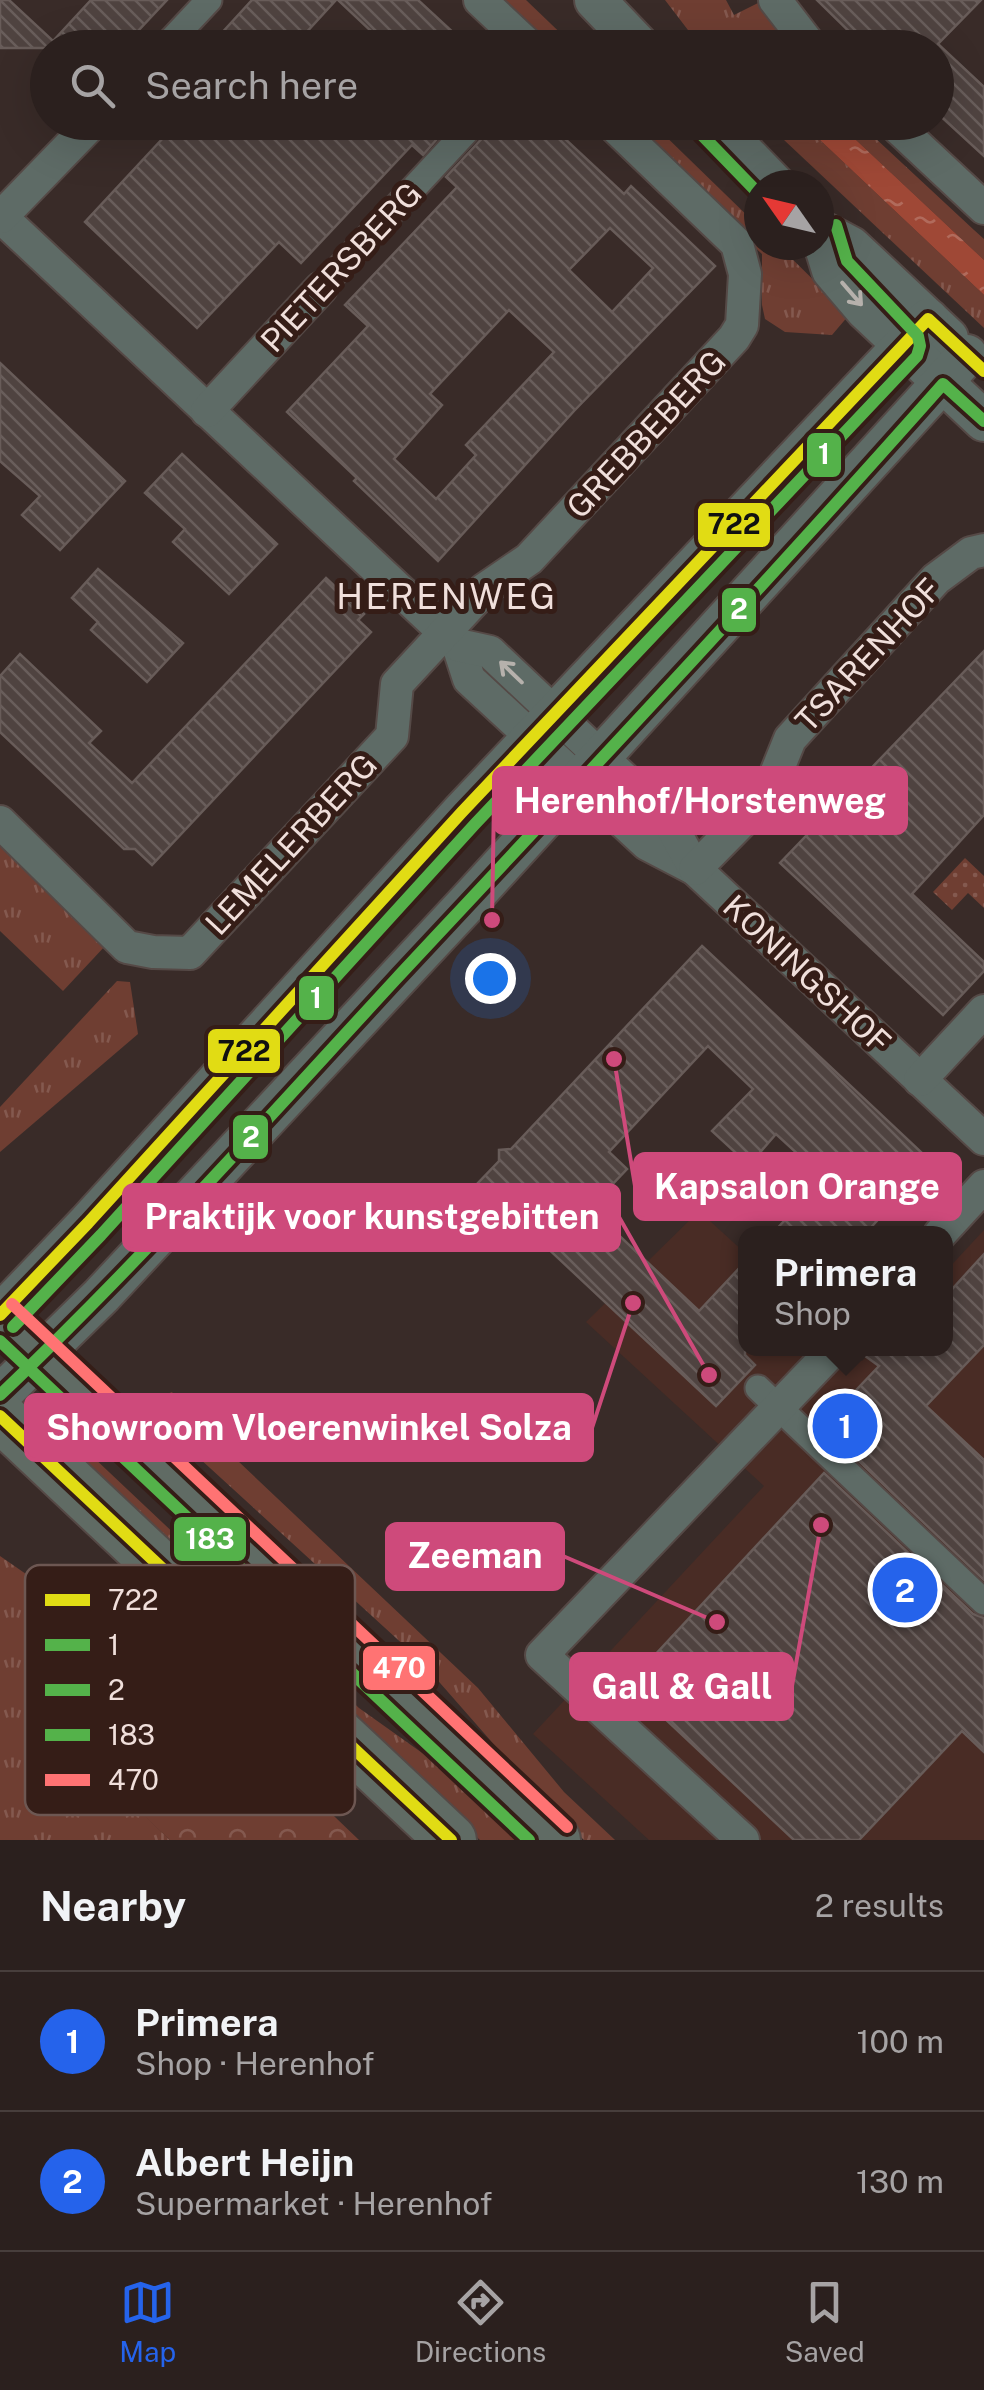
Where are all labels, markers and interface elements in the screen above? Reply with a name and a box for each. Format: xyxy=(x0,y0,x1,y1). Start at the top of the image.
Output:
search box xyxy=(30,30,954,140)
icon: search xyxy=(65,58,120,113)
text: Search here xyxy=(145,63,358,108)
north arrow xyxy=(744,170,834,260)
street label: PIETERSBERG xyxy=(253,175,429,359)
one-way arrow xyxy=(841,280,863,306)
street label: GREBBEBERG xyxy=(559,343,733,525)
line badge: 1 xyxy=(805,431,843,479)
text: 1 xyxy=(818,437,830,470)
line badge: 722 xyxy=(696,501,772,549)
text: 722 xyxy=(707,507,761,540)
street label: TSARENHOF xyxy=(788,571,948,739)
district label: HERENWEG xyxy=(336,576,558,617)
line badge: 2 xyxy=(720,586,758,634)
text: 2 xyxy=(730,592,748,625)
one-way arrow xyxy=(499,661,524,684)
street label: LEMELERBERG xyxy=(198,746,384,942)
callout: Herenhof/Horstenweg xyxy=(494,768,906,833)
text: Herenhof/Horstenweg xyxy=(514,780,886,821)
street label: KONINGSHOF xyxy=(716,887,898,1061)
your location xyxy=(465,953,516,1004)
line badge: 1 xyxy=(297,974,336,1022)
text: 1 xyxy=(310,981,322,1014)
line badge: 722 xyxy=(206,1027,282,1075)
text: 722 xyxy=(217,1034,271,1067)
line badge: 2 xyxy=(231,1113,270,1161)
text: 2 xyxy=(242,1120,260,1153)
callout: Kapsalon Orange xyxy=(635,1154,960,1219)
text: Kapsalon Orange xyxy=(654,1166,940,1207)
callout: Praktijk voor kunstgebitten xyxy=(124,1185,619,1250)
text: Praktijk voor kunstgebitten xyxy=(145,1196,599,1237)
popup xyxy=(738,1226,953,1356)
text: Primera xyxy=(774,1250,917,1295)
text: Shop xyxy=(774,1295,851,1332)
pin: 1 xyxy=(812,1388,878,1464)
callout: Showroom Vloerenwinkel Solza xyxy=(26,1395,592,1460)
text: Showroom Vloerenwinkel Solza xyxy=(46,1407,572,1448)
line badge: 183 xyxy=(172,1515,248,1563)
text: 183 xyxy=(185,1522,235,1555)
callout: Zeeman xyxy=(387,1524,563,1589)
text: Zeeman xyxy=(407,1535,543,1576)
pin: 2 xyxy=(872,1552,938,1628)
legend xyxy=(25,1565,355,1815)
text: 722 xyxy=(108,1583,158,1616)
text: 1 xyxy=(108,1628,119,1661)
line badge: 470 xyxy=(361,1644,437,1692)
text: 470 xyxy=(372,1651,426,1684)
callout: Gall & Gall xyxy=(571,1654,792,1719)
text: Gall & Gall xyxy=(591,1666,773,1707)
text: 2 xyxy=(108,1673,125,1706)
text: 183 xyxy=(108,1718,155,1751)
text: 470 xyxy=(108,1763,159,1796)
text: Nearby xyxy=(40,1881,186,1930)
text: 2 results xyxy=(815,1887,944,1924)
text: Primera xyxy=(135,2000,278,2045)
text: 1 xyxy=(66,2023,79,2060)
text: 100 m xyxy=(857,2023,944,2060)
text: Shop · Herenhof xyxy=(135,2045,374,2082)
text: Albert Heijn xyxy=(135,2140,354,2185)
text: 2 xyxy=(62,2163,83,2200)
text: 130 m xyxy=(856,2163,944,2200)
text: Supermarket · Herenhof xyxy=(135,2185,492,2222)
tab: Map xyxy=(119,2275,176,2368)
tab: Directions xyxy=(415,2275,546,2368)
tab: Saved xyxy=(785,2275,865,2368)

